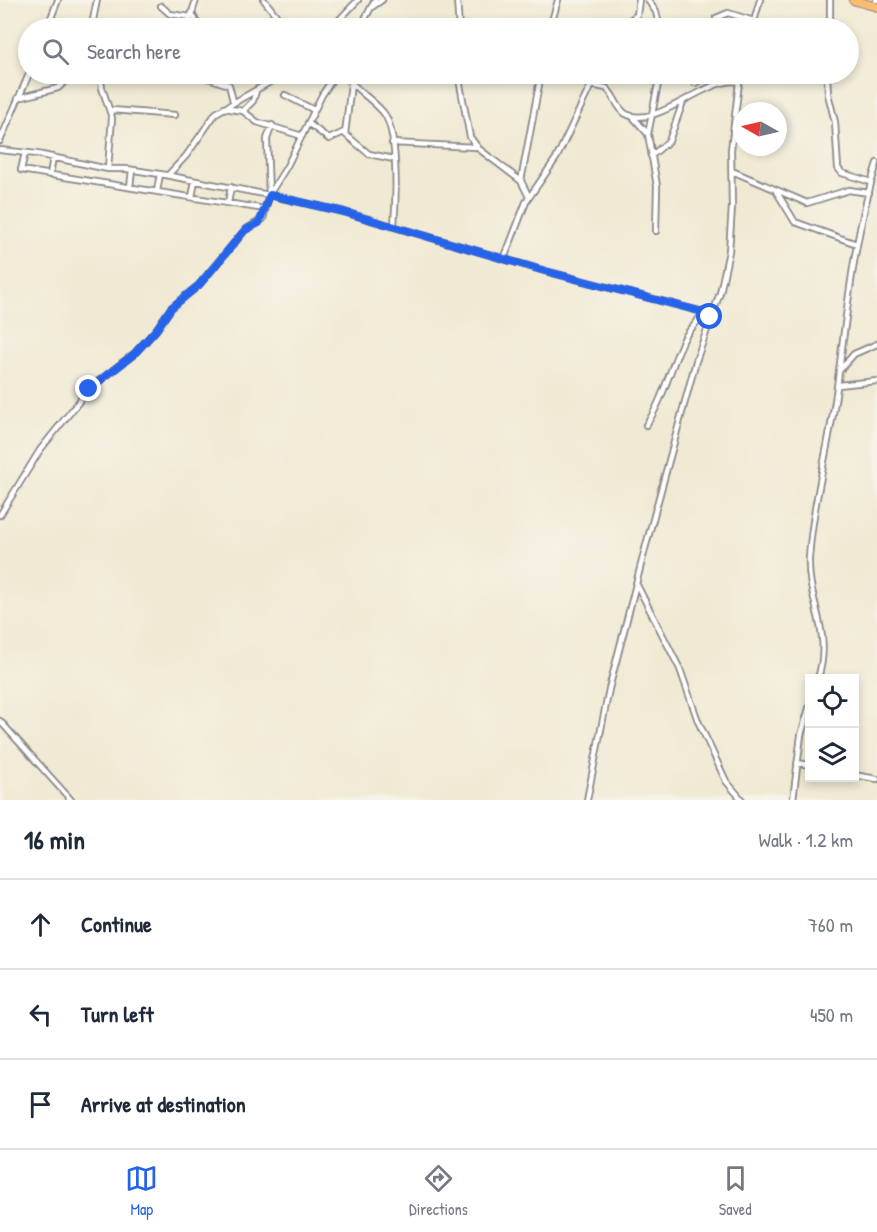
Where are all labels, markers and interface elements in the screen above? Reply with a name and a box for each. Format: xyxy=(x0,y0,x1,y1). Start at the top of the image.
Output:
search box xyxy=(18,18,859,84)
icon: search xyxy=(39,35,72,68)
text: Search here xyxy=(87,36,181,66)
north arrow xyxy=(733,102,787,156)
route start xyxy=(696,303,722,329)
route end xyxy=(75,375,101,401)
map controls xyxy=(805,674,859,782)
button: locate xyxy=(805,674,859,728)
button: layers xyxy=(805,728,859,782)
text: 16 min xyxy=(24,822,85,857)
text: Walk · 1.2 km xyxy=(759,826,853,853)
icon: ahead xyxy=(24,908,57,941)
text: Continue xyxy=(81,909,152,939)
text: 760 m xyxy=(808,911,853,938)
icon: left xyxy=(24,998,57,1031)
text: Turn left xyxy=(81,999,154,1029)
text: 450 m xyxy=(810,1001,853,1028)
icon: arrive xyxy=(24,1088,57,1121)
text: Arrive at destination xyxy=(81,1089,246,1119)
tab: Map xyxy=(125,1162,158,1220)
tab: Directions xyxy=(409,1162,468,1220)
tab: Saved xyxy=(719,1162,752,1220)

